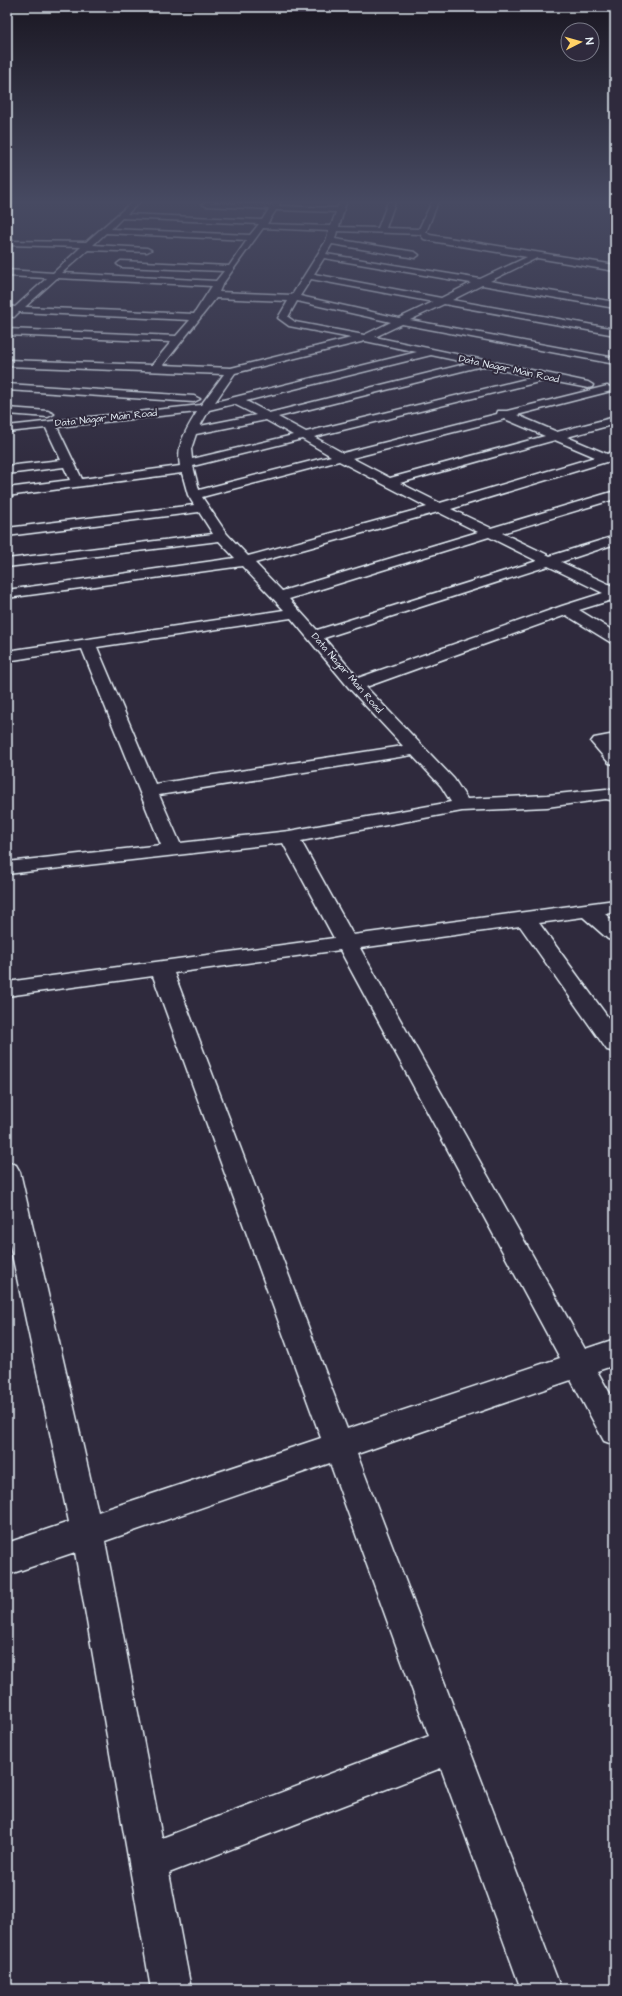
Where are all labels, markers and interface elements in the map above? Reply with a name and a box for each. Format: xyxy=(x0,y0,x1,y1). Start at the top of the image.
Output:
north arrow xyxy=(560,22,600,62)
text: N xyxy=(582,37,597,45)
street label: Data Nagar Main Road xyxy=(457,351,561,388)
street label: Data Nagar Main Road xyxy=(54,406,158,431)
street label: Data Nagar Main Road xyxy=(307,630,386,717)

